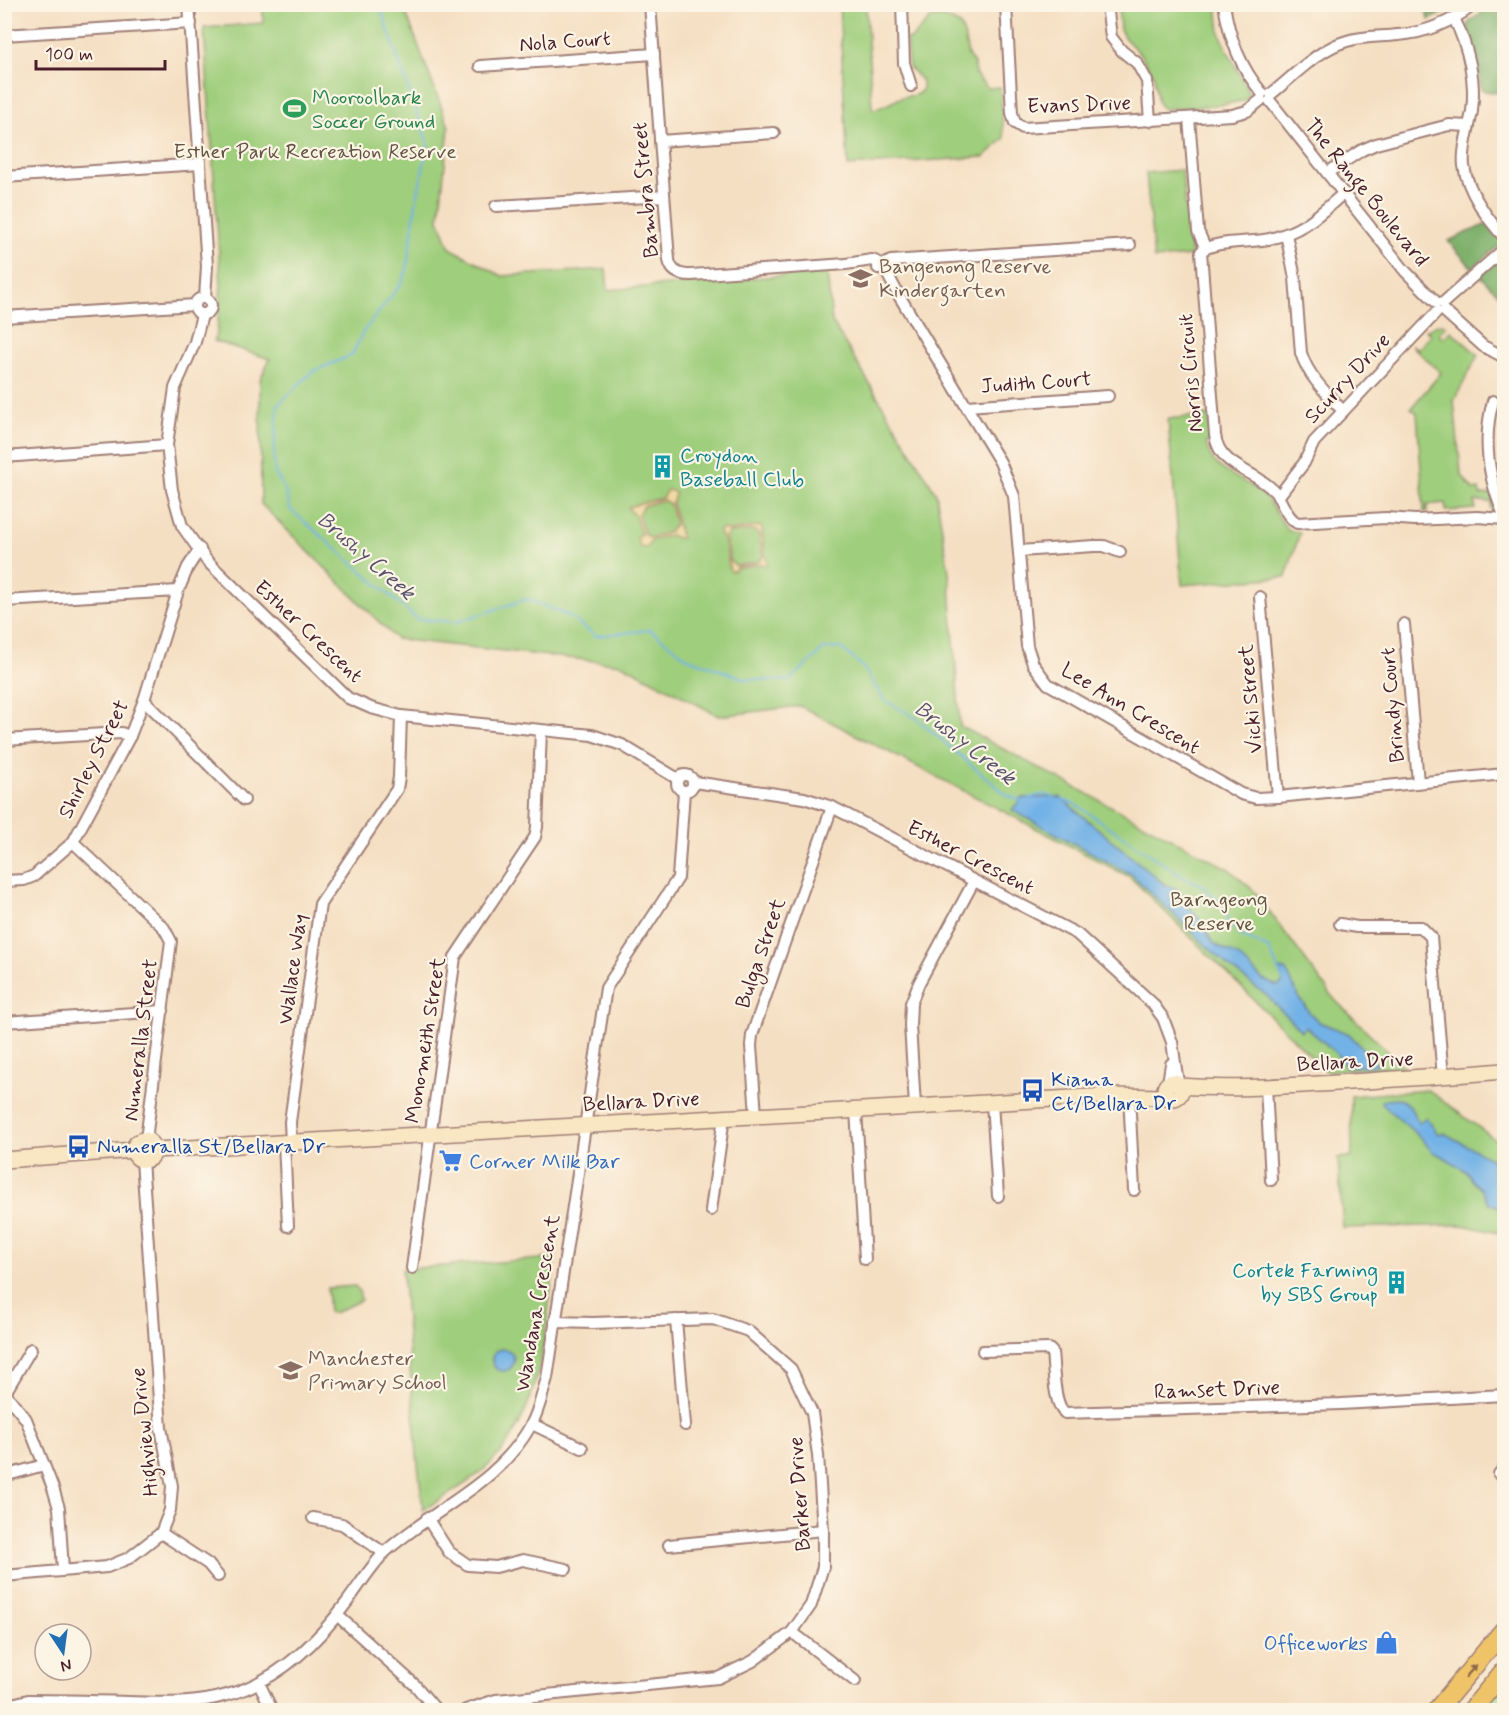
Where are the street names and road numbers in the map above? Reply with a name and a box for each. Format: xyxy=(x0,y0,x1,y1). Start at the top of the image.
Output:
street label: Nola Court xyxy=(518,25,612,59)
street label: Evans Drive xyxy=(1027,89,1132,121)
street label: The Range Boulevard xyxy=(1296,113,1435,274)
street label: Bambra Street xyxy=(626,121,666,259)
street label: Norris Circuit xyxy=(1172,312,1210,433)
street label: Scurry Drive xyxy=(1298,327,1397,430)
street label: Judith Court xyxy=(980,365,1092,401)
street label: Esther Crescent xyxy=(248,574,369,690)
street label: Vicki Street xyxy=(1232,643,1270,754)
street label: Brindy Court xyxy=(1374,646,1412,764)
street label: Lee Ann Crescent xyxy=(1056,656,1205,762)
street label: Shirley Street xyxy=(52,695,136,824)
street label: Esther Crescent xyxy=(902,814,1039,902)
street label: Bulga Street xyxy=(729,894,794,1012)
street label: Wallace Way xyxy=(271,912,315,1026)
street label: Monomeith Street xyxy=(399,954,453,1125)
street label: Numeralla Street xyxy=(117,957,165,1123)
street label: Bellara Drive xyxy=(1296,1045,1414,1079)
street label: Bellara Drive xyxy=(582,1085,700,1119)
street label: Wandana Crescent xyxy=(509,1212,567,1394)
street label: Highview Drive xyxy=(124,1366,168,1498)
street label: Ramset Drive xyxy=(1153,1374,1281,1406)
street label: Barker Drive xyxy=(782,1436,818,1552)

